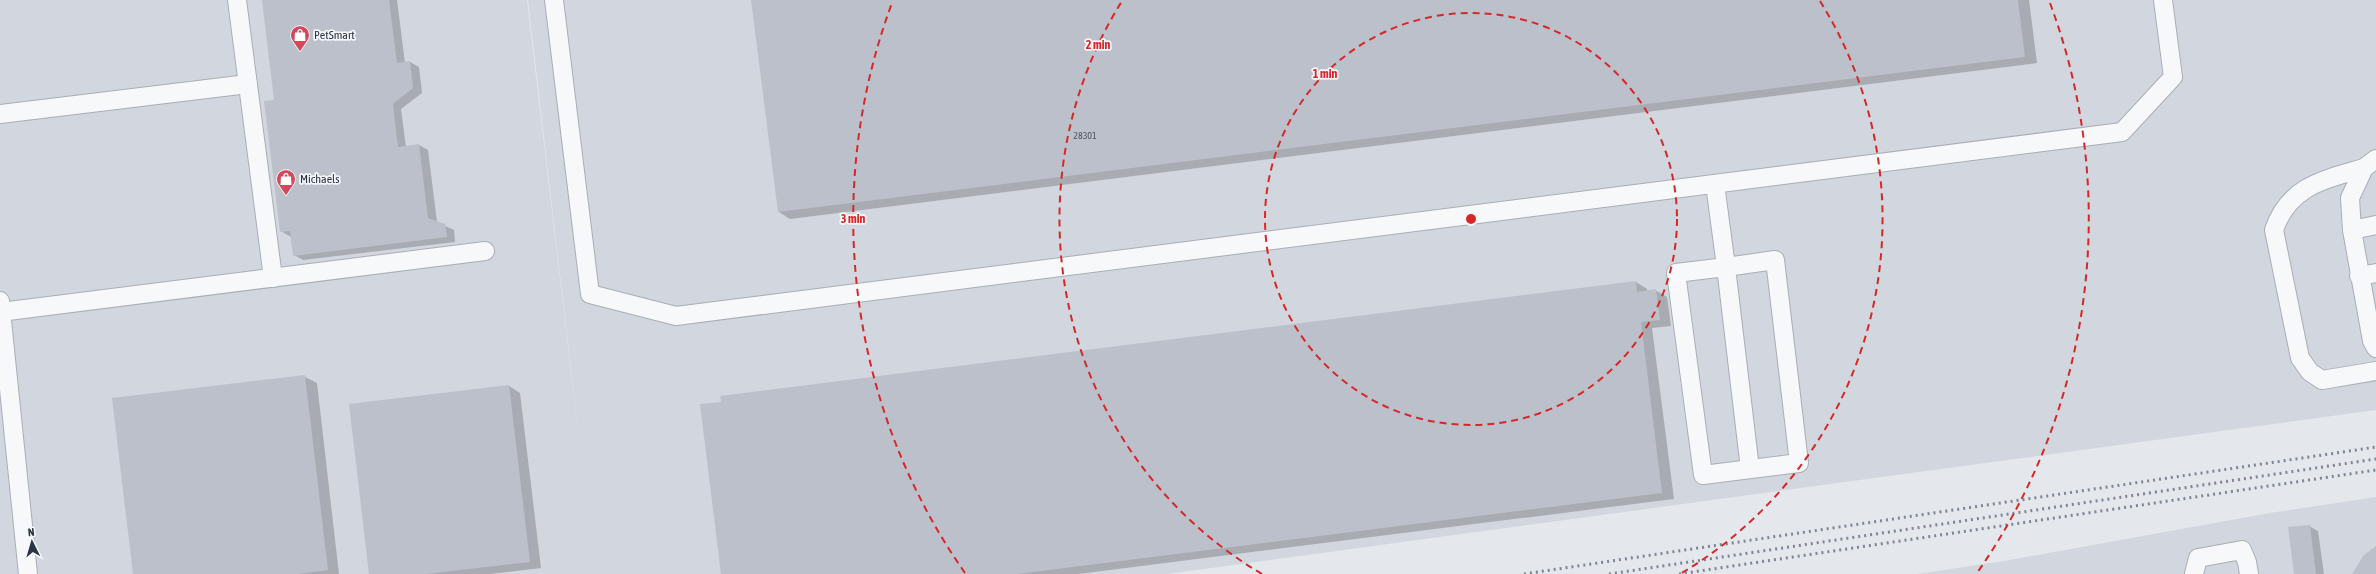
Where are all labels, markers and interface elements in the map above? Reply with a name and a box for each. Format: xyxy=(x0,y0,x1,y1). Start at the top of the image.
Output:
shop icon: PetSmart xyxy=(289,24,311,52)
place label: PetSmart xyxy=(314,28,355,42)
text: 2 min xyxy=(1086,38,1110,52)
text: 1 min xyxy=(1313,67,1337,81)
house number: 28301 xyxy=(1073,130,1097,141)
shop icon: Michaels xyxy=(275,168,297,196)
place label: Michaels xyxy=(300,172,340,186)
text: 3 min xyxy=(841,212,865,226)
centre of rings xyxy=(1464,212,1478,226)
north arrow xyxy=(12,522,52,562)
text: N xyxy=(27,526,35,538)

